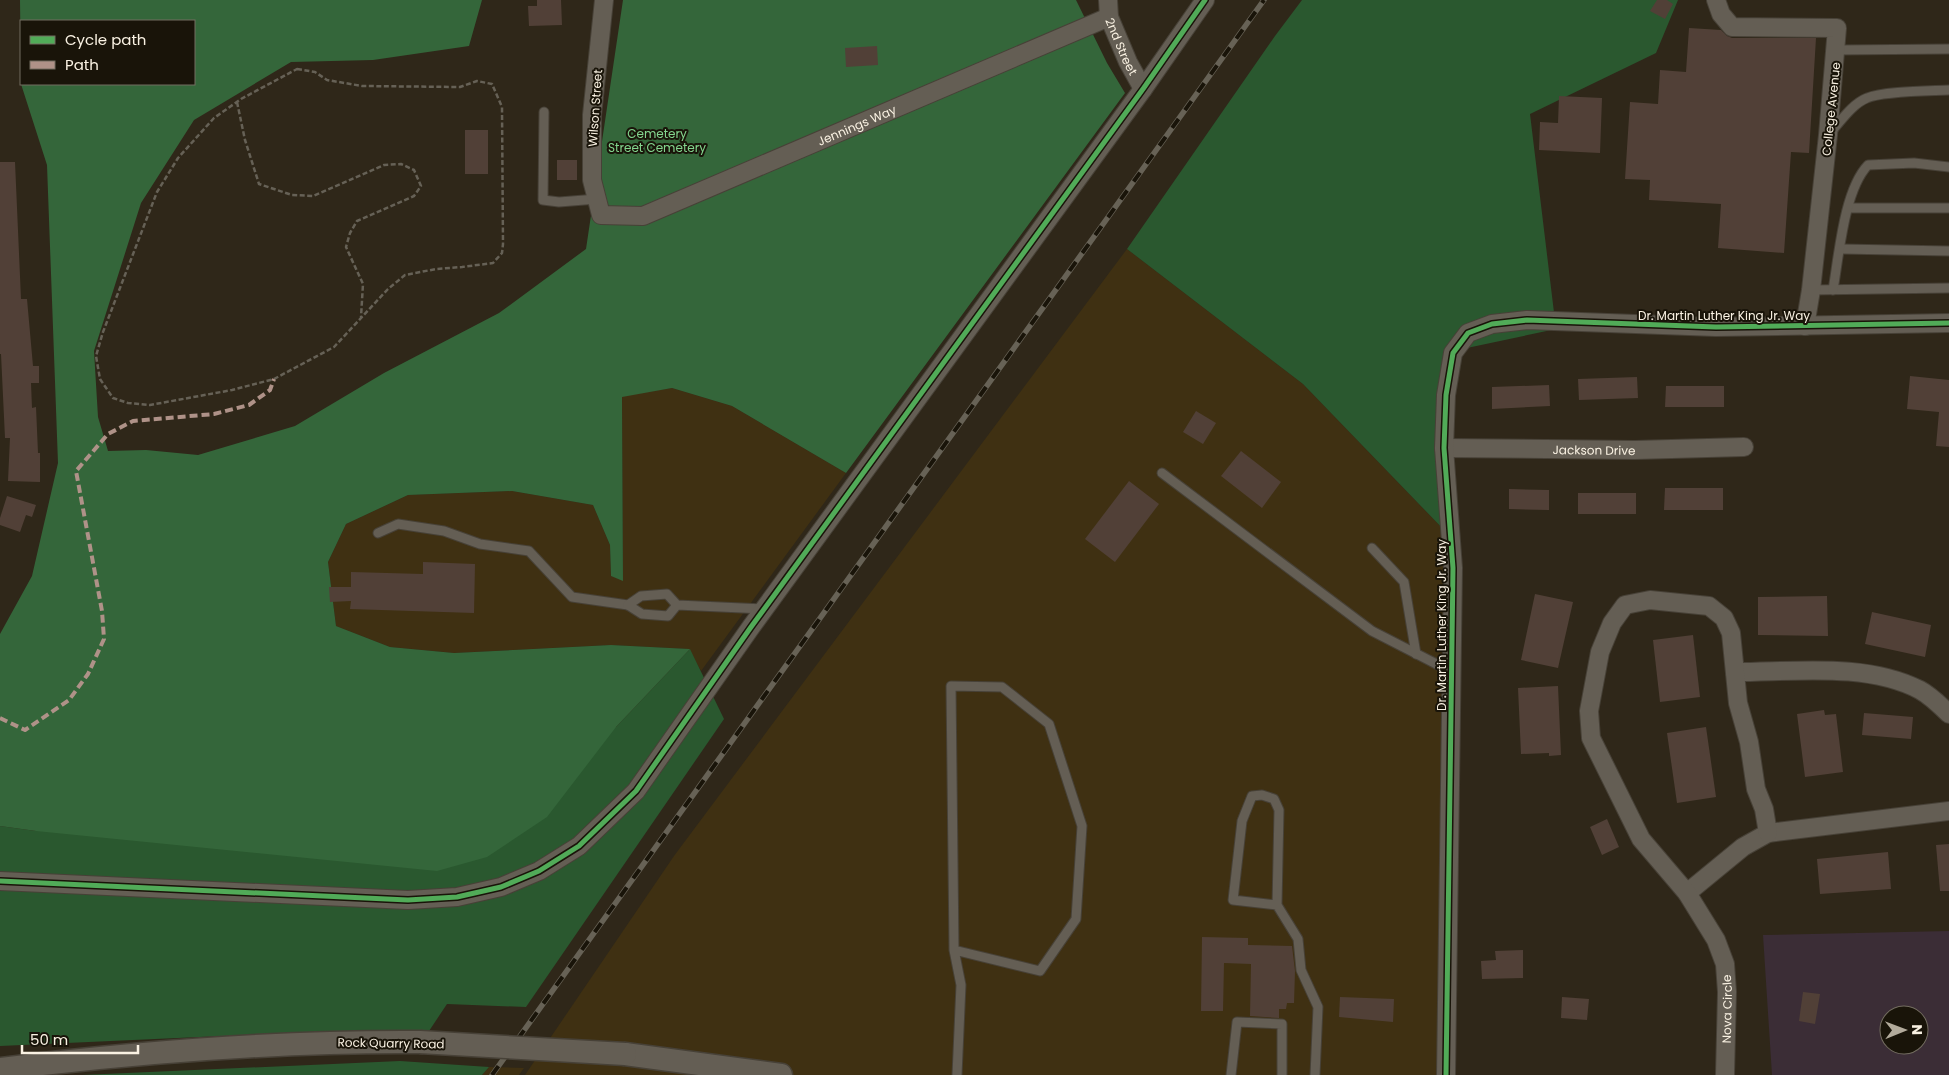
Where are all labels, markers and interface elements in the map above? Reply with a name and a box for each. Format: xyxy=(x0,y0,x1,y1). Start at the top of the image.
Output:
street label: 2nd Street xyxy=(1102,15,1142,78)
legend xyxy=(20,20,195,85)
text: Cycle path xyxy=(65,29,146,50)
text: Path xyxy=(65,54,99,75)
street label: College Avenue xyxy=(1818,61,1844,157)
street label: Wilson Street xyxy=(584,69,606,147)
street label: Jennings Way xyxy=(815,100,899,149)
park label: Cemetery Street Cemetery xyxy=(608,125,706,156)
street label: Dr. Martin Luther King Jr. Way xyxy=(1638,307,1810,324)
street label: Jackson Drive xyxy=(1552,441,1636,459)
street label: Dr. Martin Luther King Jr. Way xyxy=(1433,539,1450,711)
street label: Nova Circle xyxy=(1717,974,1736,1044)
north arrow xyxy=(1879,1005,1929,1055)
scale bar xyxy=(22,1022,139,1054)
text: N xyxy=(1907,1024,1927,1035)
text: 50 m xyxy=(30,1029,68,1050)
street label: Rock Quarry Road xyxy=(337,1034,445,1052)

